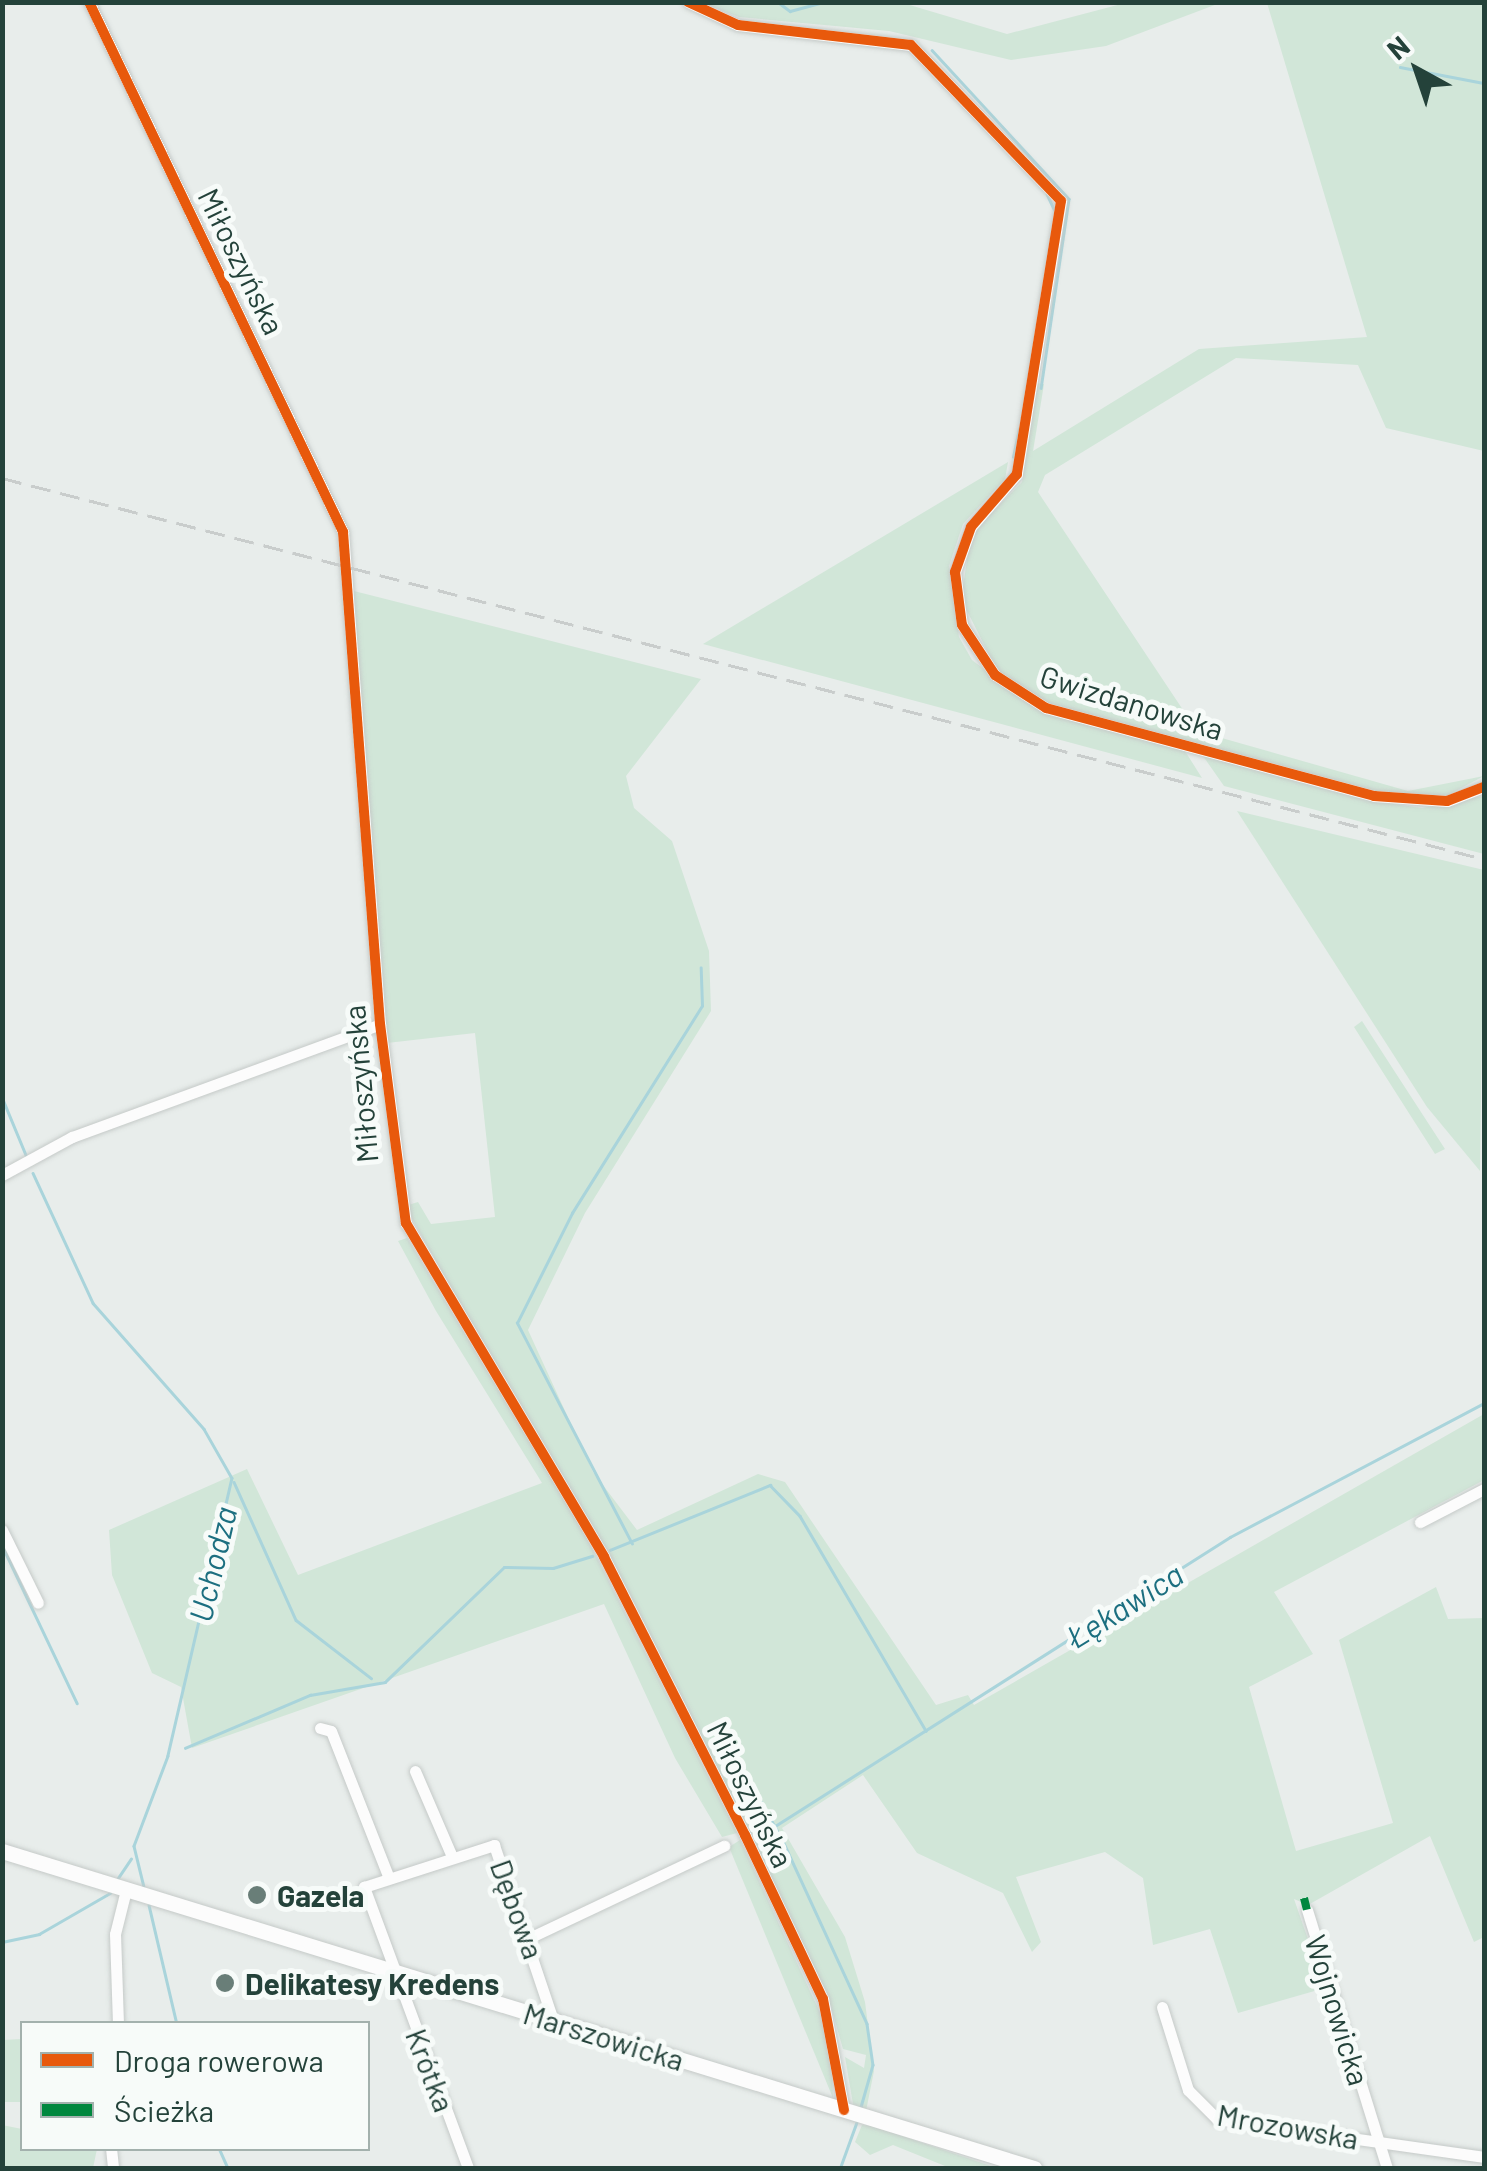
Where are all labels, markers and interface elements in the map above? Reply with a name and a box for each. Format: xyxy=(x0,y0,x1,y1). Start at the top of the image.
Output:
north arrow xyxy=(1367,20,1467,120)
text: N xyxy=(1380,28,1416,66)
street label: Miłoszyńska xyxy=(191,182,293,340)
street label: Gwizdanowska xyxy=(1036,657,1228,747)
street label: Miłoszyńska xyxy=(335,1004,385,1164)
water label: Uchodza xyxy=(180,1502,244,1626)
water label: Łękawica xyxy=(1058,1554,1190,1656)
street label: Miłoszyńska xyxy=(700,1715,802,1873)
street label: Dębowa xyxy=(483,1854,553,1964)
place label: Gazela xyxy=(277,1877,364,1913)
marker: Gazela xyxy=(246,1884,268,1906)
street label: Wojnowicka xyxy=(1298,1931,1378,2089)
place label: Delikatesy Kredens xyxy=(245,1965,499,2001)
marker: Delikatesy Kredens xyxy=(214,1972,236,1994)
street label: Marszowicka xyxy=(519,1995,689,2077)
legend xyxy=(20,2021,370,2151)
street label: Krótka xyxy=(399,2023,463,2117)
text: Droga rowerowa xyxy=(114,2042,324,2078)
text: Ścieżka xyxy=(114,2092,214,2128)
street label: Mrozowska xyxy=(1215,2096,1361,2156)

